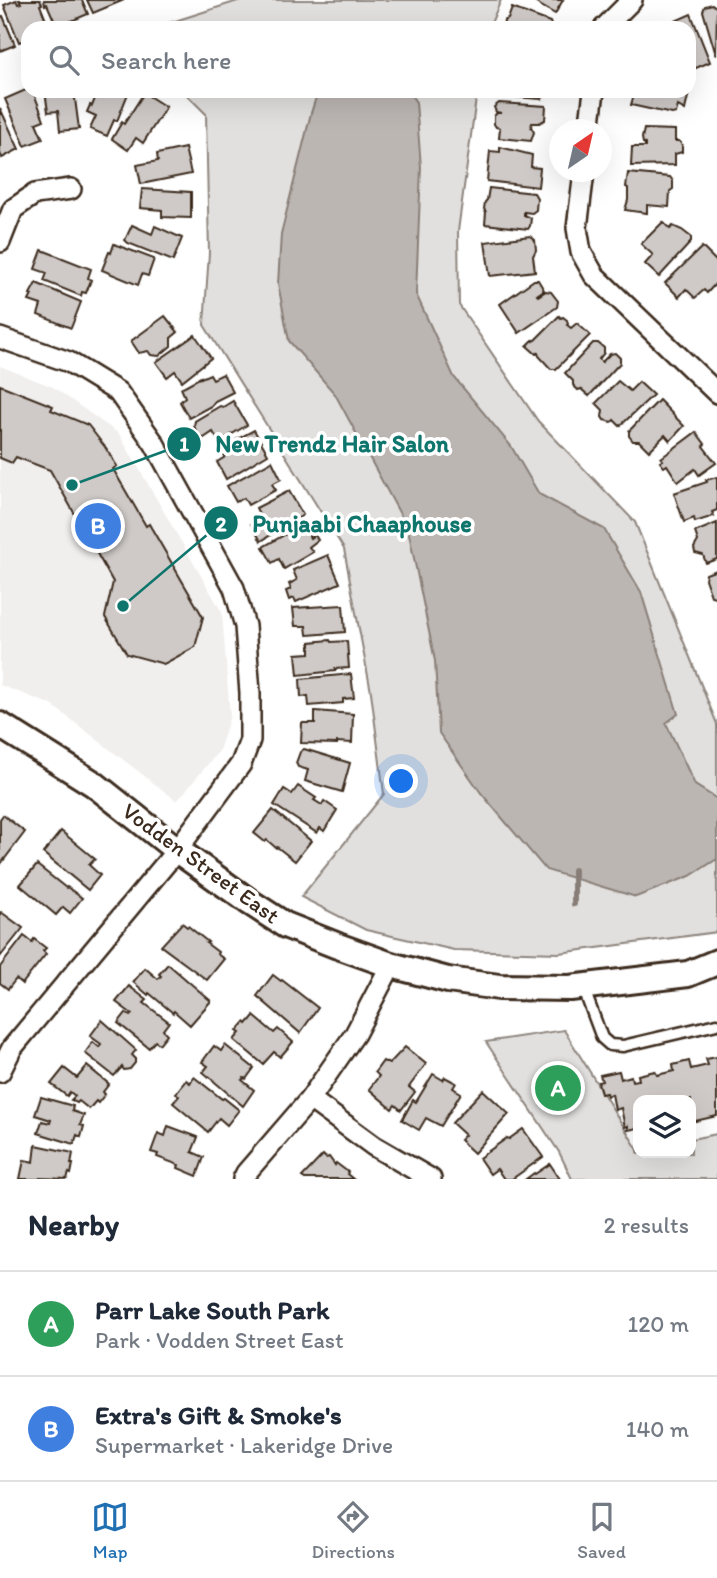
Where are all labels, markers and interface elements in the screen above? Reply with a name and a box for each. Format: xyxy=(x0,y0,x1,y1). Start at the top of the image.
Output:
search box xyxy=(21,21,696,98)
icon: search xyxy=(45,41,83,79)
text: Search here xyxy=(101,44,231,76)
north arrow xyxy=(549,119,612,182)
callout: New Trendz Hair Salon xyxy=(167,421,462,466)
text: New Trendz Hair Salon xyxy=(215,429,449,458)
text: 1 xyxy=(179,431,189,456)
pin: B xyxy=(75,500,121,552)
callout: Punjaabi Chaaphouse xyxy=(204,501,486,546)
text: Punjaabi Chaaphouse xyxy=(252,509,472,539)
text: 2 xyxy=(215,511,227,536)
your location xyxy=(384,764,418,798)
street label: Vodden Street East xyxy=(117,797,285,930)
pin: A xyxy=(535,1062,581,1114)
map controls xyxy=(633,1095,696,1158)
button: layers xyxy=(633,1095,696,1158)
text: Nearby xyxy=(28,1206,119,1243)
text: 2 results xyxy=(603,1211,689,1239)
text: Parr Lake South Park xyxy=(95,1294,329,1326)
text: A xyxy=(44,1310,58,1338)
text: 120 m xyxy=(628,1310,689,1338)
text: Park · Vodden Street East xyxy=(95,1326,344,1354)
text: Extra's Gift & Smoke's xyxy=(95,1399,342,1431)
text: B xyxy=(44,1415,58,1443)
text: 140 m xyxy=(626,1415,689,1443)
text: Supermarket · Lakeridge Drive xyxy=(95,1431,393,1459)
tab: Map xyxy=(91,1498,129,1563)
tab: Directions xyxy=(311,1498,395,1563)
tab: Saved xyxy=(577,1498,626,1563)

